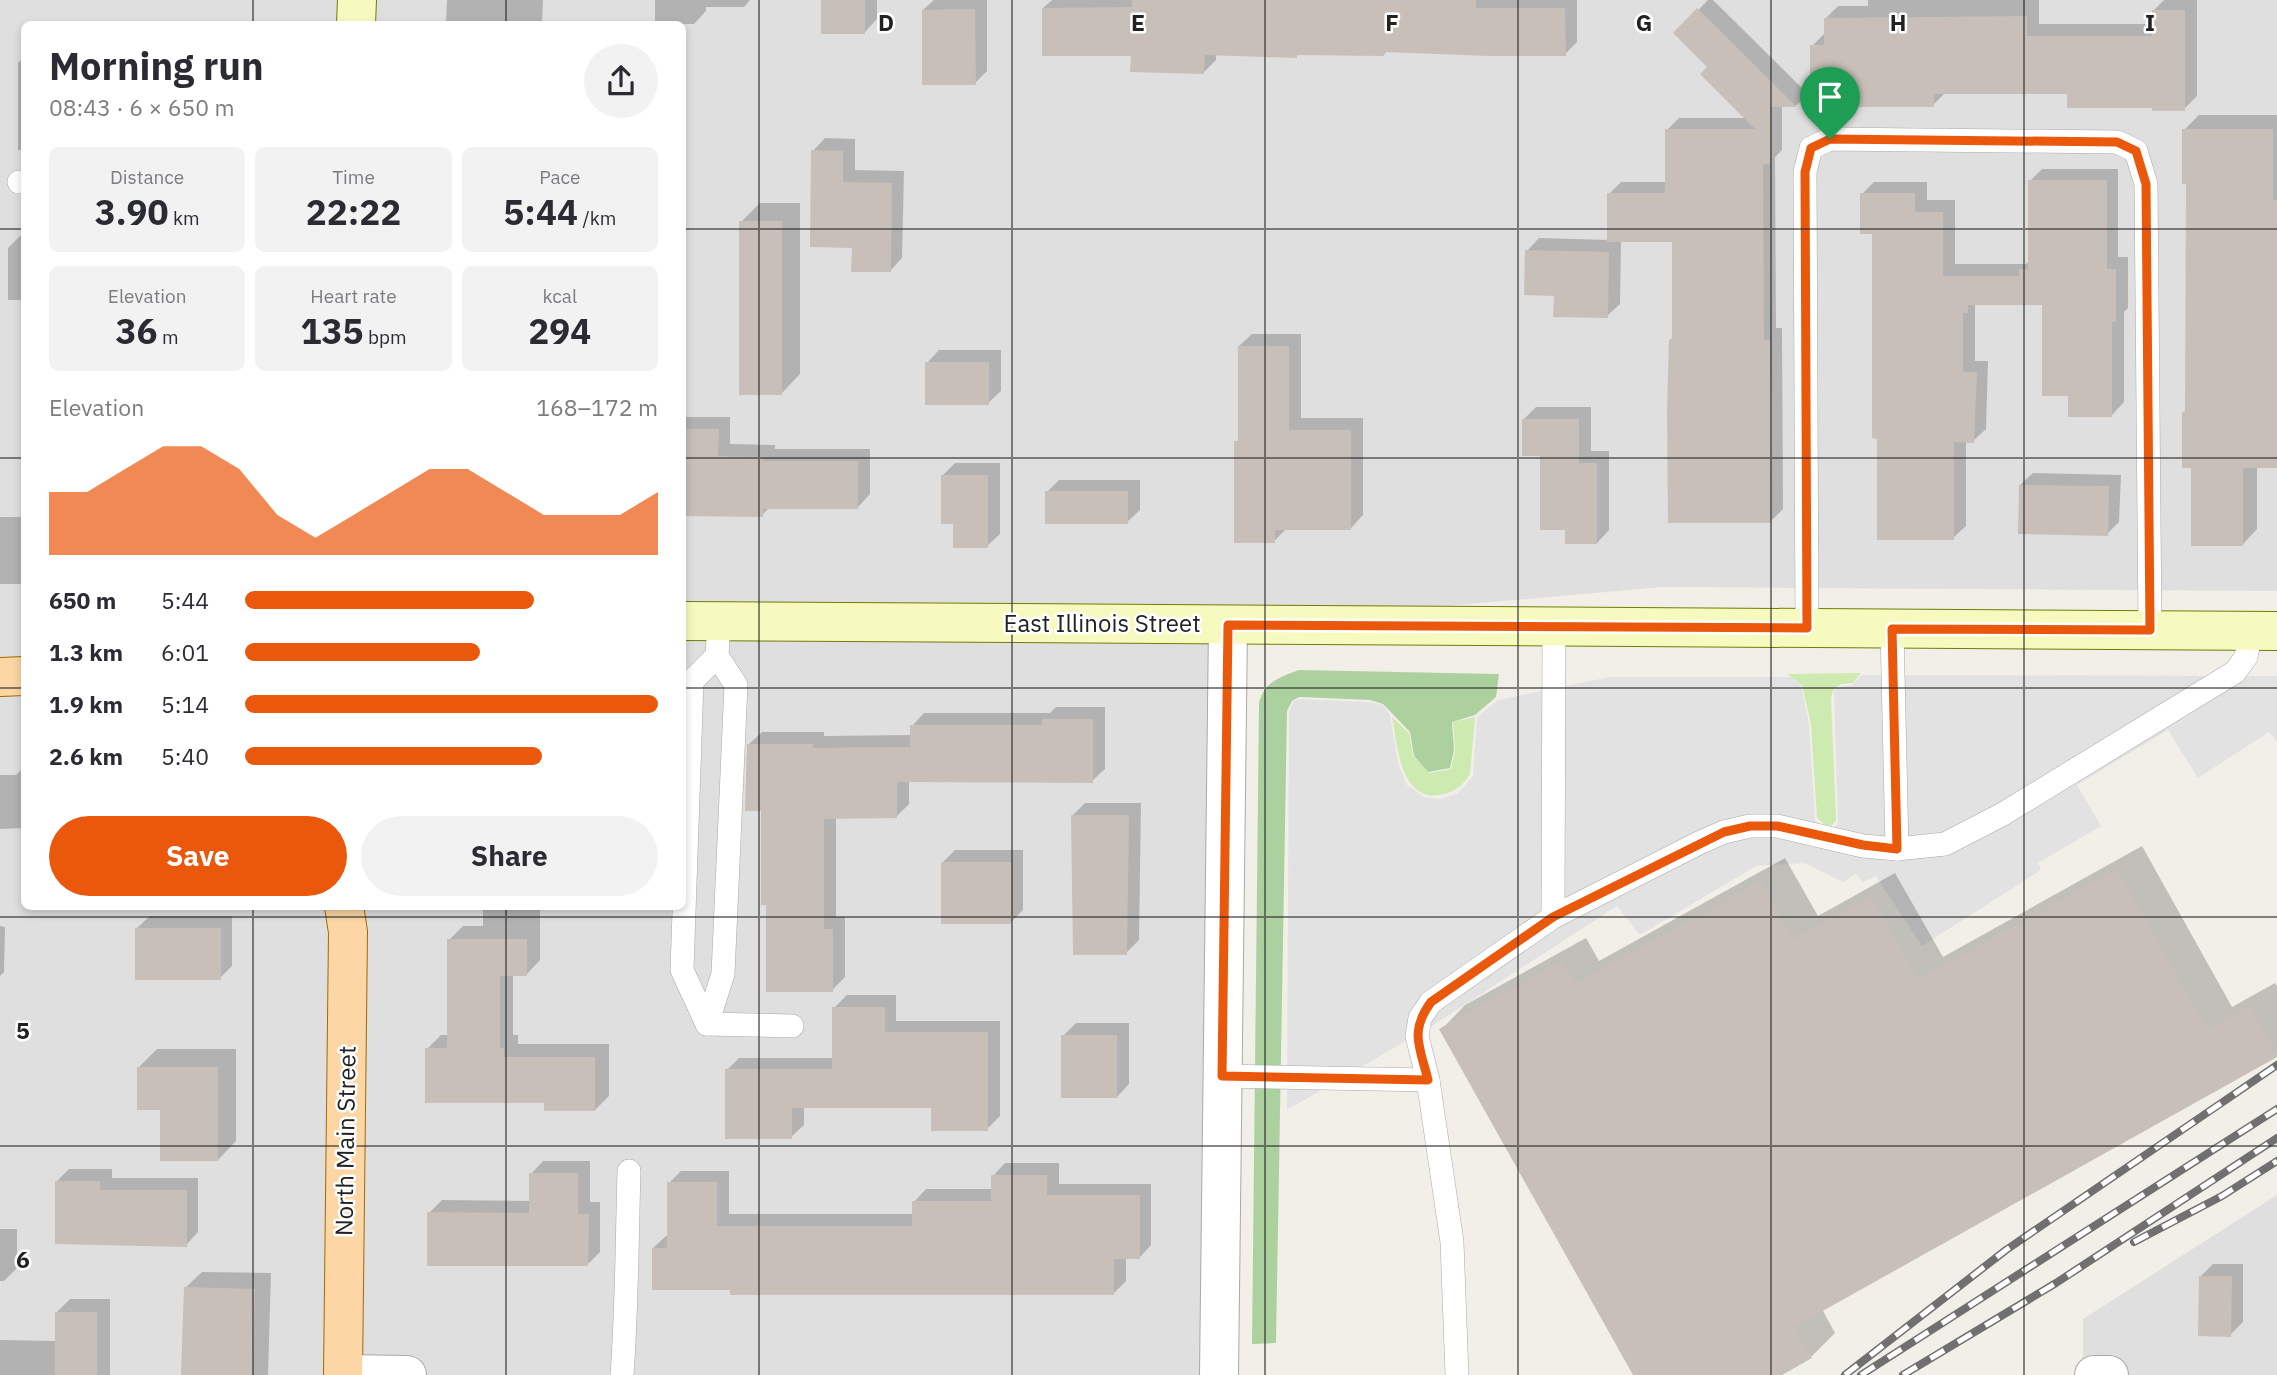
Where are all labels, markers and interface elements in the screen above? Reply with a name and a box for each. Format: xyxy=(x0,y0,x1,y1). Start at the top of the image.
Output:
text: D xyxy=(878,7,894,37)
text: E xyxy=(1131,7,1145,37)
text: F xyxy=(1385,7,1399,37)
text: G xyxy=(1636,7,1652,37)
text: H xyxy=(1890,7,1906,37)
text: I xyxy=(2145,7,2155,37)
text: Morning run xyxy=(49,41,264,90)
button: share xyxy=(584,44,658,118)
pin xyxy=(1800,67,1860,139)
icon: arrive xyxy=(1811,78,1849,116)
text: 08:43 · 6 × 650 m xyxy=(49,92,235,122)
text: Distance xyxy=(110,165,184,189)
text: Time xyxy=(332,165,375,189)
text: Pace xyxy=(539,165,581,189)
text: 3.90 xyxy=(95,189,169,235)
text: 22:22 xyxy=(306,189,401,235)
text: 5:44 xyxy=(503,189,578,235)
text: km xyxy=(169,206,200,230)
text: /km xyxy=(578,206,616,230)
text: Elevation xyxy=(108,284,187,308)
text: Heart rate xyxy=(310,284,397,308)
text: kcal xyxy=(543,284,577,308)
text: 36 xyxy=(116,308,158,354)
text: 135 xyxy=(300,308,363,354)
text: 294 xyxy=(528,308,591,354)
text: m xyxy=(158,325,179,349)
text: bpm xyxy=(363,325,407,349)
text: Elevation xyxy=(49,392,144,422)
text: 168–172 m xyxy=(536,392,658,422)
text: 650 m xyxy=(49,585,116,615)
text: 5:44 xyxy=(161,585,209,615)
street label: East Illinois Street xyxy=(1003,607,1201,639)
text: 1.3 km xyxy=(49,637,123,667)
text: 6:01 xyxy=(161,637,209,667)
text: 1.9 km xyxy=(49,689,123,719)
text: 5:14 xyxy=(161,689,209,719)
text: 2.6 km xyxy=(49,741,123,771)
text: 5:40 xyxy=(161,741,209,771)
button: Save xyxy=(49,816,347,896)
button: Share xyxy=(361,816,658,896)
text: 5 xyxy=(16,1015,30,1045)
street label: North Main Street xyxy=(327,1045,363,1236)
text: 6 xyxy=(16,1244,30,1274)

